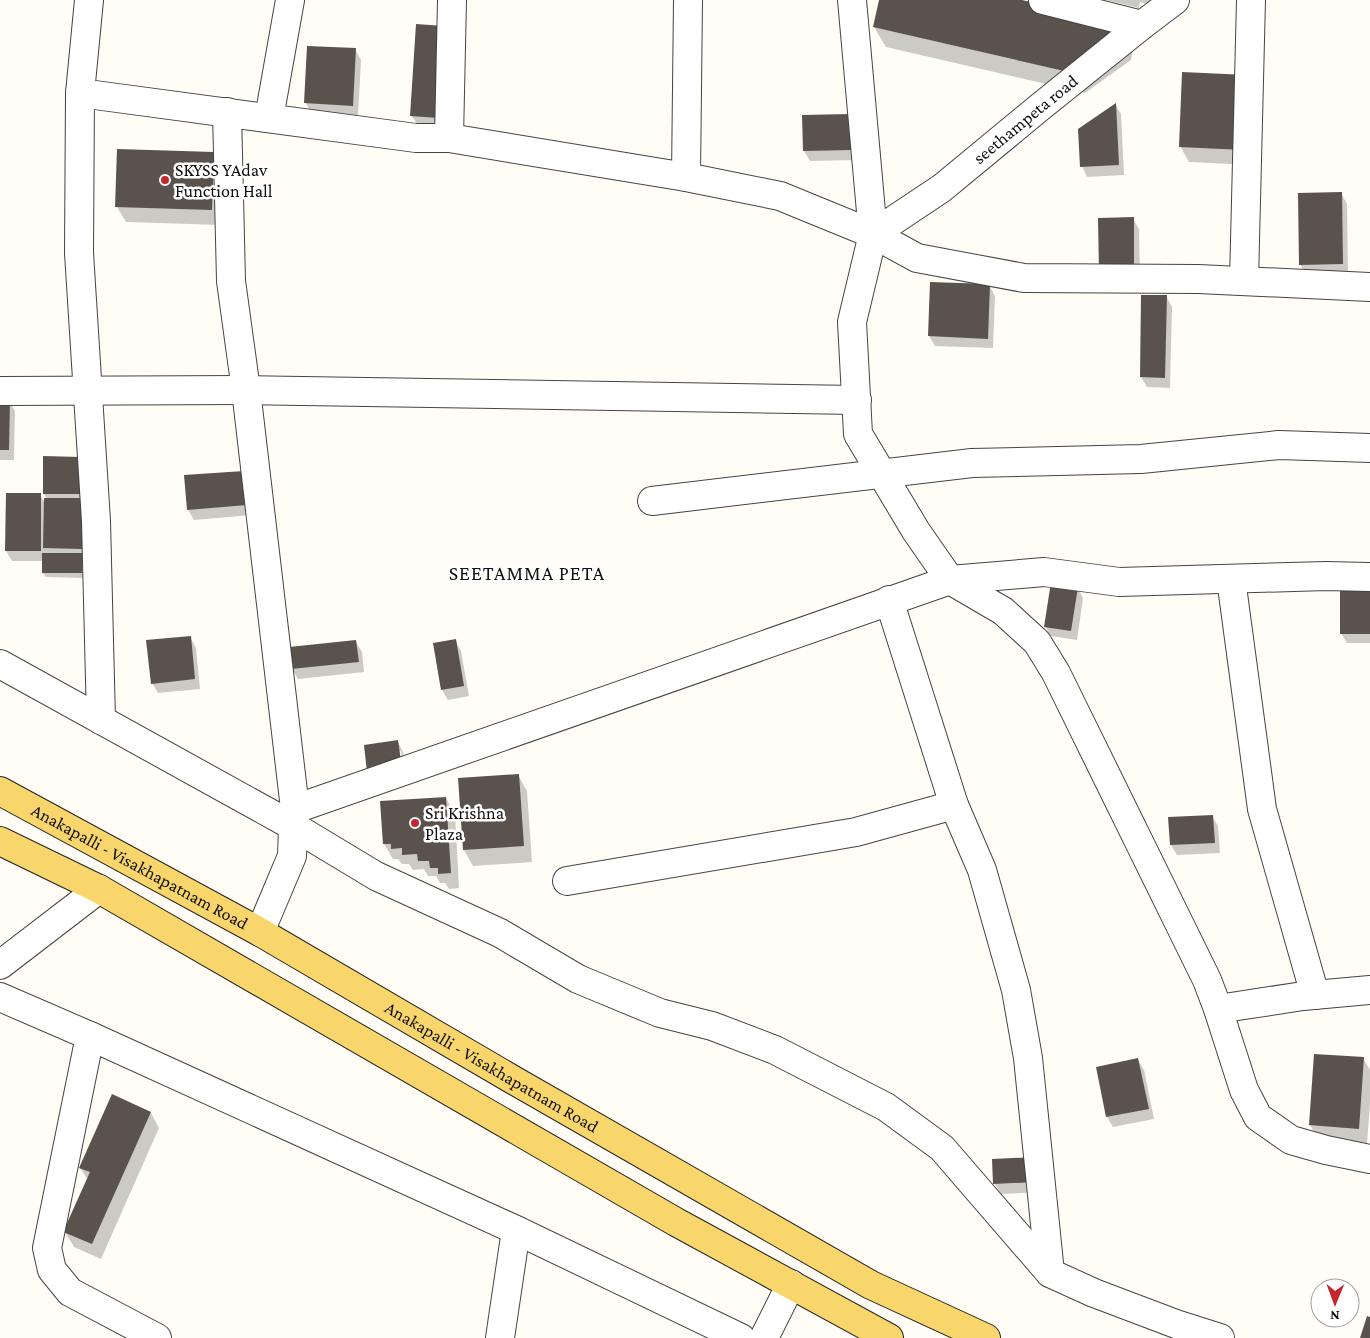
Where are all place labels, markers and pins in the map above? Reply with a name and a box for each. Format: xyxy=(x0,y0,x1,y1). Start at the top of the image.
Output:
place label: SKYSS YAdav Function Hall xyxy=(175,160,273,201)
marker: SKYSS YAdav Function Hall xyxy=(159,174,171,186)
place label: Sri Krishna Plaza xyxy=(425,803,504,844)
marker: Sri Krishna Plaza xyxy=(409,817,421,829)

